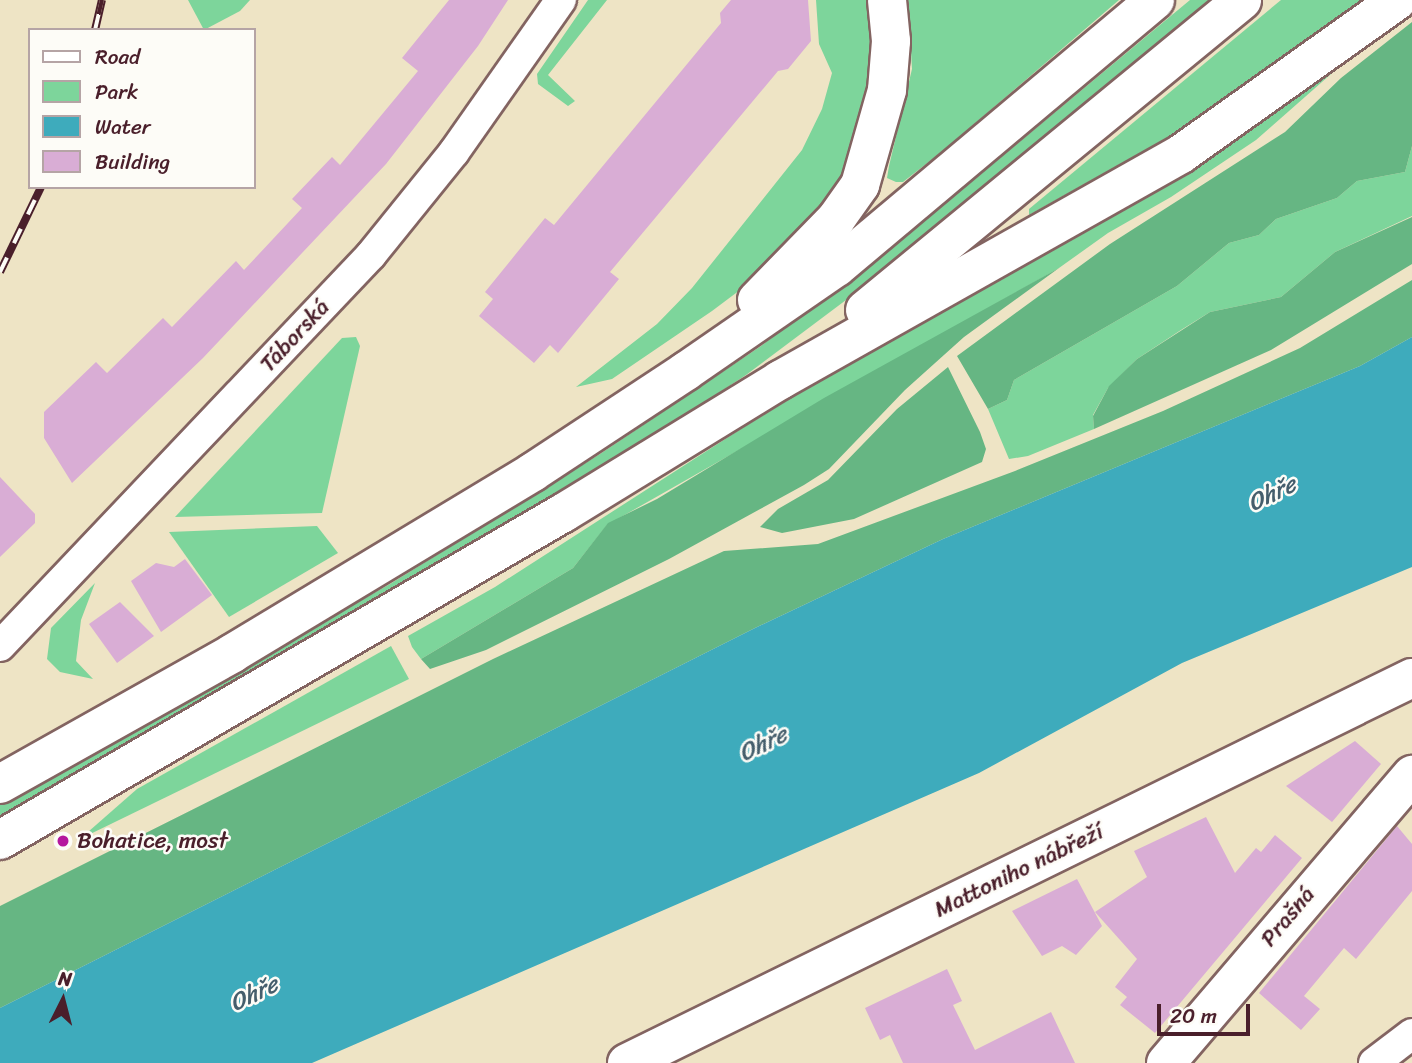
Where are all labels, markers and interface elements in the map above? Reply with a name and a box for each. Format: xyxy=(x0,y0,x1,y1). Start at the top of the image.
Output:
legend xyxy=(28,28,256,189)
text: Road xyxy=(95,38,140,76)
text: Park xyxy=(95,73,138,111)
text: Water xyxy=(95,108,150,146)
text: Building xyxy=(95,143,170,181)
street label: Táborská xyxy=(254,294,336,378)
water label: Ohře xyxy=(1243,470,1301,518)
water label: Ohře xyxy=(734,720,792,768)
street label: Mattoniho nábřeží xyxy=(930,818,1108,924)
place label: Bohatice, most xyxy=(77,827,228,855)
marker: Bohatice, most xyxy=(55,833,71,849)
street label: Prašná xyxy=(1255,882,1321,952)
text: N xyxy=(57,962,74,996)
north arrow xyxy=(28,965,98,1035)
water label: Ohře xyxy=(225,970,283,1018)
scale bar xyxy=(1160,990,1253,1034)
text: 20 m xyxy=(1170,997,1217,1035)

